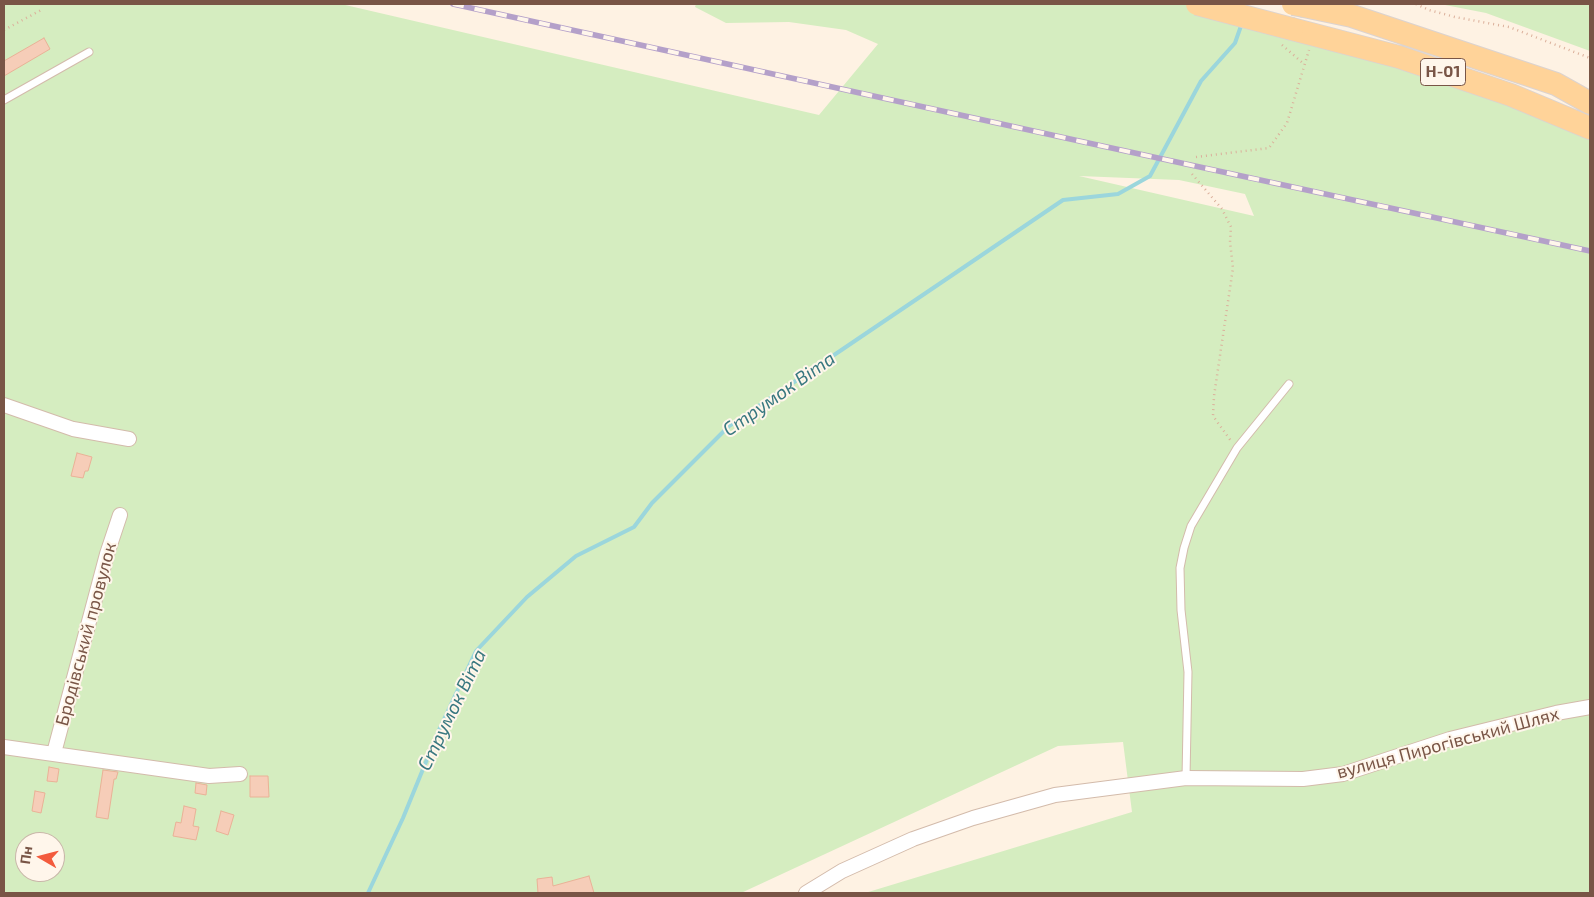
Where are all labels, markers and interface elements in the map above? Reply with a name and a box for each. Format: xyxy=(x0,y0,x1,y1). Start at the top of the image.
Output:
road number: Н-01 xyxy=(1420,58,1466,86)
water label: Струмок Віта xyxy=(718,347,840,441)
street label: Бродівський провулок xyxy=(51,540,121,728)
water label: Струмок Віта xyxy=(413,646,491,774)
street label: вулиця Пирогівський Шлях xyxy=(1334,703,1562,783)
north arrow xyxy=(15,832,65,882)
text: Пн xyxy=(16,845,35,865)

